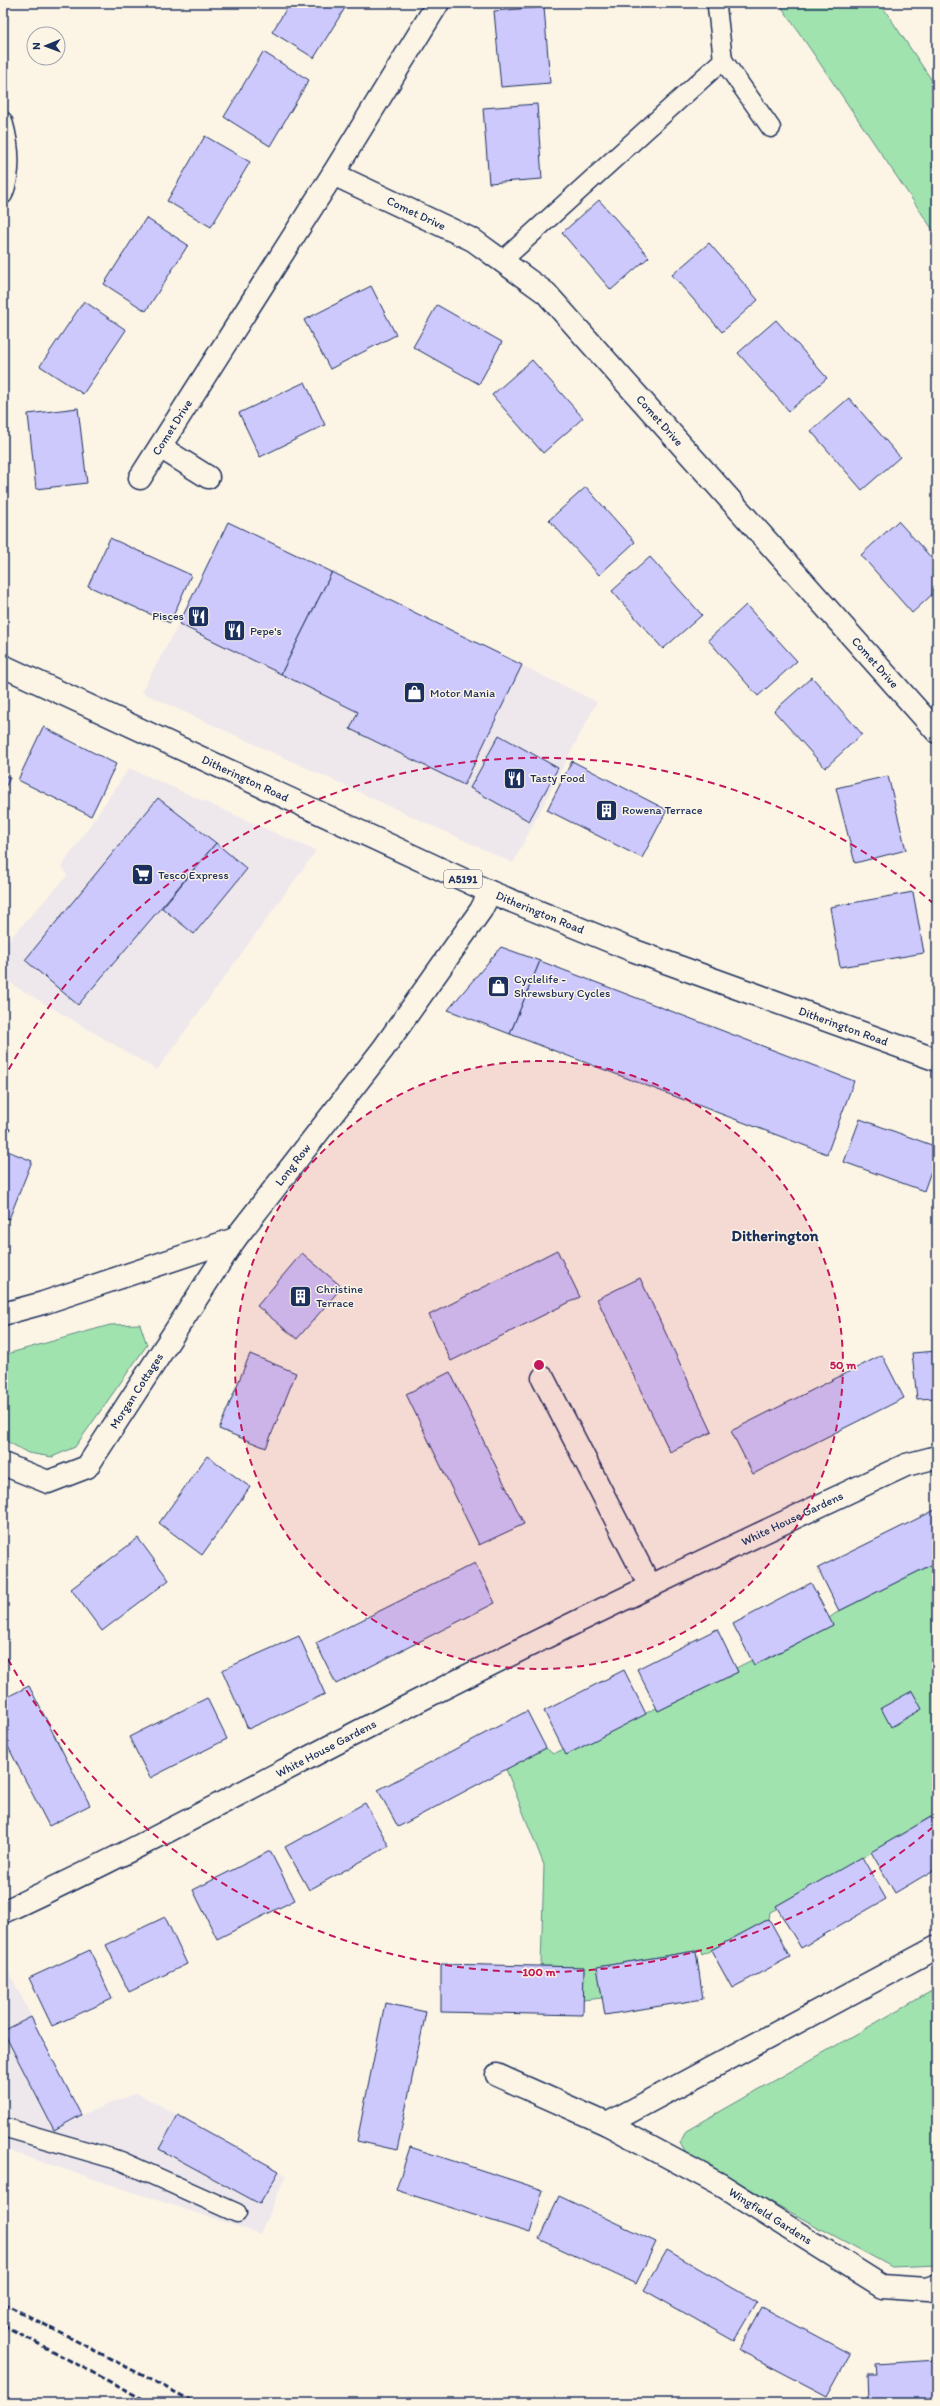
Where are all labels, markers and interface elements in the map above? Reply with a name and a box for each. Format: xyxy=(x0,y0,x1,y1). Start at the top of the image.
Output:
north arrow xyxy=(26,26,66,66)
text: N xyxy=(30,42,43,50)
street label: Comet Drive xyxy=(384,193,448,233)
street label: Comet Drive xyxy=(633,392,686,449)
street label: Comet Drive xyxy=(149,397,195,458)
restaurant icon: Pisces xyxy=(186,603,212,629)
place label: Pisces xyxy=(152,609,184,623)
restaurant icon: Pepe's xyxy=(221,618,247,644)
place label: Pepe's xyxy=(250,624,282,638)
street label: Comet Drive xyxy=(849,634,902,691)
shop icon: Motor Mania xyxy=(401,680,427,706)
place label: Motor Mania xyxy=(430,686,495,700)
street label: Ditherington Road xyxy=(199,752,291,805)
restaurant icon: Tasty Food xyxy=(501,765,527,791)
place label: Tasty Food xyxy=(530,771,585,785)
building icon: Rowena Terrace xyxy=(594,797,620,823)
place label: Rowena Terrace xyxy=(622,803,703,817)
supermarket icon: Tesco Express xyxy=(129,862,155,888)
place label: Tesco Express xyxy=(158,868,229,882)
road number: A5191 xyxy=(444,870,482,888)
street label: Ditherington Road xyxy=(494,888,587,937)
place label: Cyclelife - Shrewsbury Cycles xyxy=(514,972,610,1000)
shop icon: Cyclelife - Shrewsbury Cycles xyxy=(486,973,512,999)
street label: Ditherington Road xyxy=(797,1004,891,1049)
street label: Long Row xyxy=(272,1141,314,1189)
district label: Ditherington xyxy=(731,1226,820,1246)
place label: Christine Terrace xyxy=(316,1282,363,1310)
building icon: Christine Terrace xyxy=(287,1283,313,1309)
street label: Morgan Cottages xyxy=(107,1350,166,1431)
centre of rings xyxy=(532,1358,546,1372)
text: 50 m xyxy=(830,1358,857,1372)
street label: White House Gardens xyxy=(739,1489,845,1549)
street label: White House Gardens xyxy=(273,1717,379,1781)
text: 100 m xyxy=(522,1965,556,1979)
street label: Wingfield Gardens xyxy=(726,2185,815,2247)

